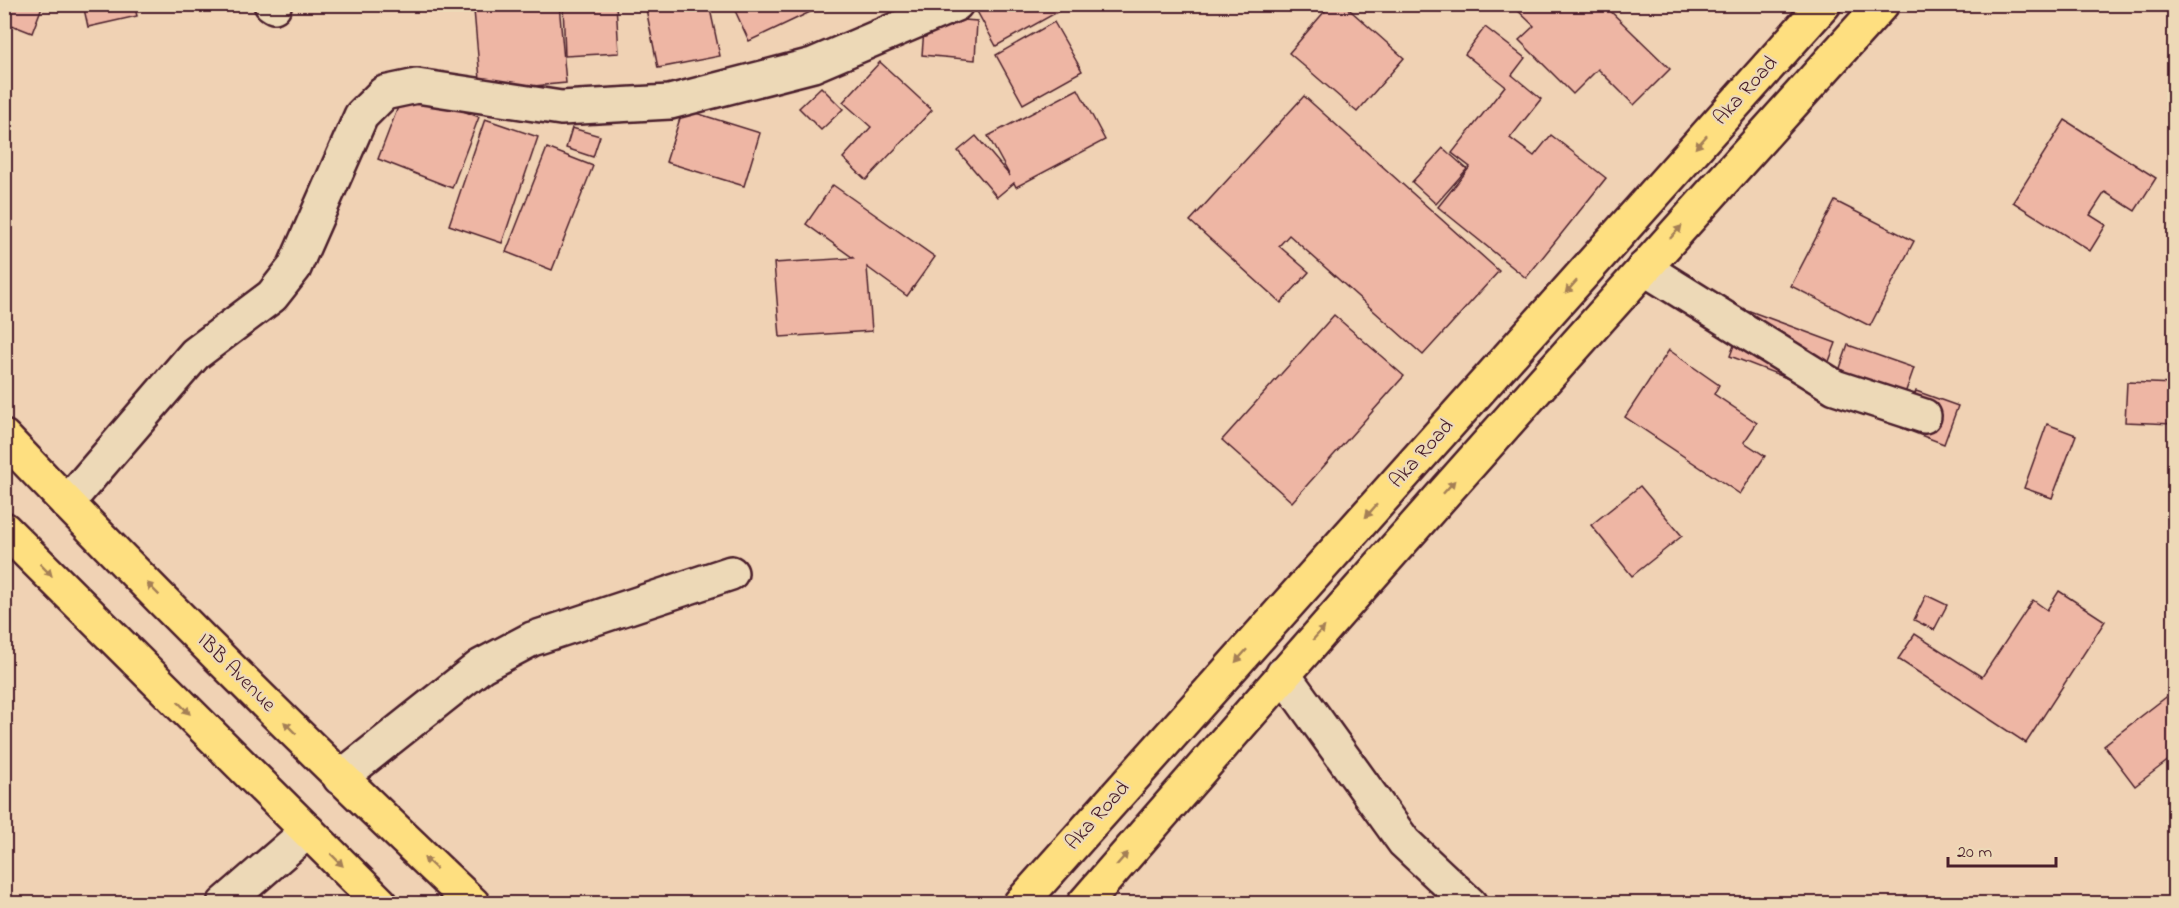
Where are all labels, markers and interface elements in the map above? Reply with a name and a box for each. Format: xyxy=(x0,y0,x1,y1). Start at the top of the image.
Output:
street label: Aka Road xyxy=(1707,49,1786,132)
one-way arrow xyxy=(1695,134,1708,149)
one-way arrow xyxy=(1669,225,1682,240)
one-way arrow xyxy=(1564,280,1578,295)
street label: Aka Road xyxy=(1383,412,1462,495)
one-way arrow xyxy=(1442,480,1456,495)
one-way arrow xyxy=(1365,503,1378,518)
one-way arrow xyxy=(38,563,52,577)
one-way arrow xyxy=(146,583,160,597)
one-way arrow xyxy=(1312,626,1325,641)
street label: IBB Avenue xyxy=(190,627,283,720)
one-way arrow xyxy=(1234,649,1248,664)
one-way arrow xyxy=(176,701,191,715)
one-way arrow xyxy=(283,720,297,735)
street label: Aka Road xyxy=(1059,774,1138,857)
scale bar xyxy=(1948,830,2056,868)
text: 20 m xyxy=(1957,840,1992,866)
one-way arrow xyxy=(1115,852,1128,867)
one-way arrow xyxy=(330,853,345,867)
one-way arrow xyxy=(424,857,438,871)

